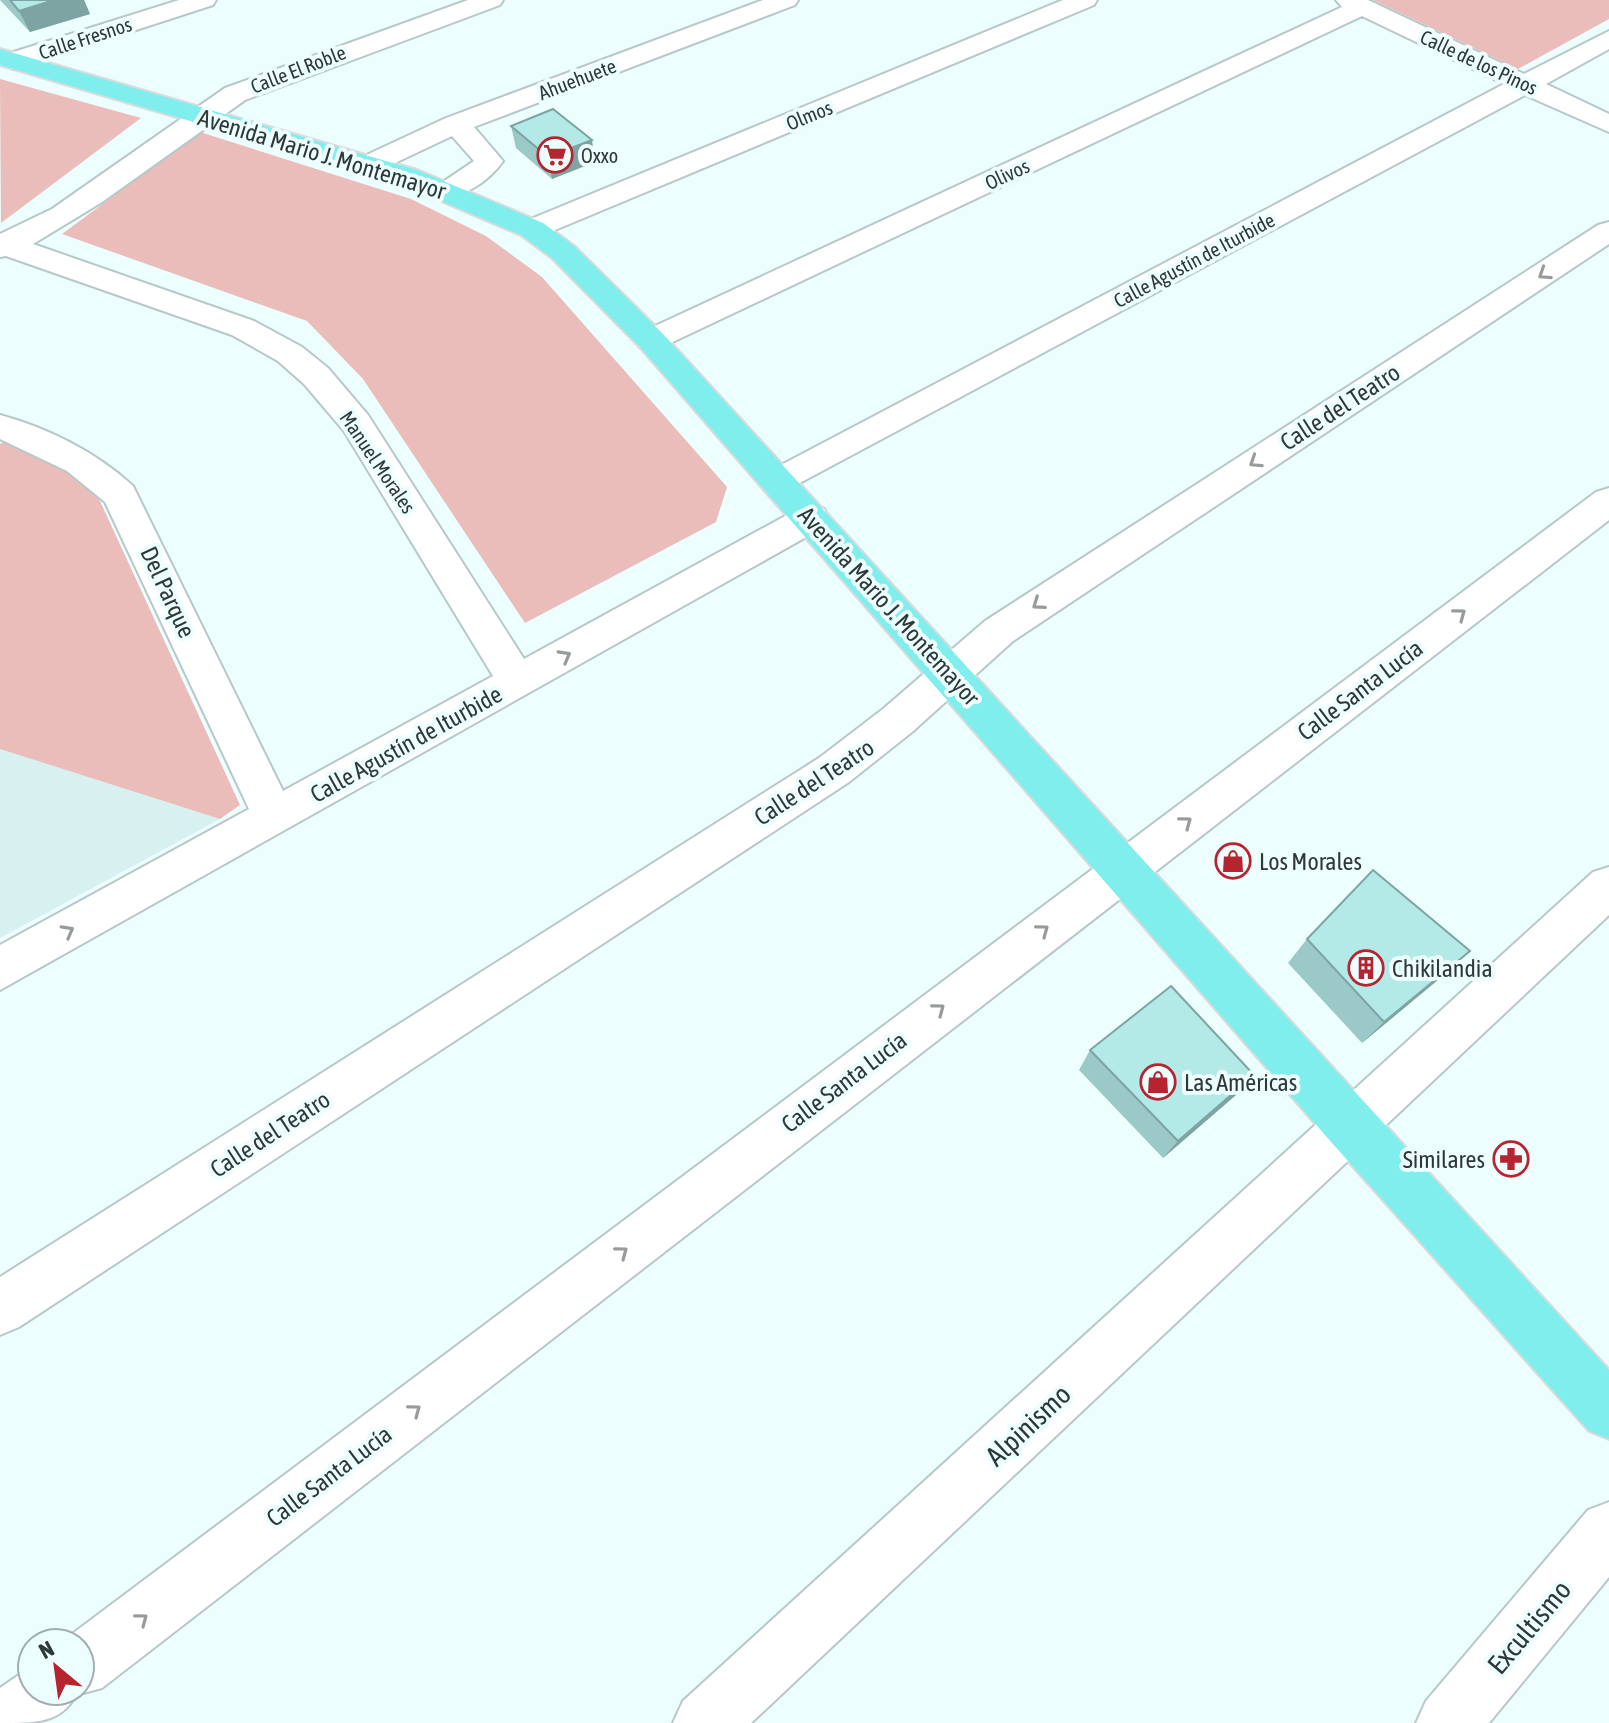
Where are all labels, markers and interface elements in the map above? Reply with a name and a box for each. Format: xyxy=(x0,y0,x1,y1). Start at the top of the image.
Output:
street label: Calle Fresnos xyxy=(36,12,134,64)
street label: Calle de los Pinos xyxy=(1417,25,1541,99)
street label: Calle El Roble xyxy=(247,40,349,98)
street label: Ahuehuete xyxy=(535,54,619,104)
street label: Olmos xyxy=(783,95,835,135)
street label: Avenida Mario J. Montemayor xyxy=(195,103,450,205)
supermarket icon: Oxxo xyxy=(536,136,574,174)
place label: Oxxo xyxy=(581,144,618,167)
street label: Olivos xyxy=(981,154,1033,194)
street label: Calle Agustín de Iturbide xyxy=(1110,208,1278,312)
one-way arrow xyxy=(1538,264,1552,279)
street label: Calle del Teatro xyxy=(1275,358,1405,456)
street label: Manuel Morales xyxy=(335,407,421,517)
one-way arrow xyxy=(1250,452,1264,467)
street label: Avenida Mario J. Montemayor xyxy=(793,501,986,711)
street label: Del Parque xyxy=(135,542,201,642)
one-way arrow xyxy=(1033,594,1047,609)
one-way arrow xyxy=(1451,609,1466,623)
street label: Calle Santa Lucía xyxy=(1292,634,1428,746)
one-way arrow xyxy=(557,650,571,665)
street label: Calle Agustín de Iturbide xyxy=(306,680,506,808)
street label: Calle del Teatro xyxy=(749,733,879,831)
one-way arrow xyxy=(1177,817,1192,831)
shop icon: Los Morales xyxy=(1214,842,1252,880)
place label: Los Morales xyxy=(1259,848,1362,875)
one-way arrow xyxy=(60,925,74,941)
one-way arrow xyxy=(1034,925,1049,940)
building icon: Chikilandia xyxy=(1347,949,1385,987)
place label: Chikilandia xyxy=(1392,955,1493,982)
one-way arrow xyxy=(931,1004,945,1018)
street label: Calle Santa Lucía xyxy=(776,1026,912,1138)
shop icon: Las Américas xyxy=(1139,1063,1177,1101)
place label: Las Américas xyxy=(1184,1069,1297,1096)
street label: Calle del Teatro xyxy=(205,1085,335,1183)
pharmacy icon: Similares xyxy=(1492,1140,1530,1178)
place label: Similares xyxy=(1403,1146,1485,1173)
one-way arrow xyxy=(613,1247,628,1261)
street label: Alpinismo xyxy=(979,1378,1077,1472)
one-way arrow xyxy=(406,1405,421,1419)
street label: Calle Santa Lucía xyxy=(261,1420,397,1532)
street label: Excultismo xyxy=(1481,1574,1577,1680)
one-way arrow xyxy=(133,1614,148,1628)
north arrow xyxy=(16,1627,96,1707)
text: N xyxy=(34,1635,58,1664)

